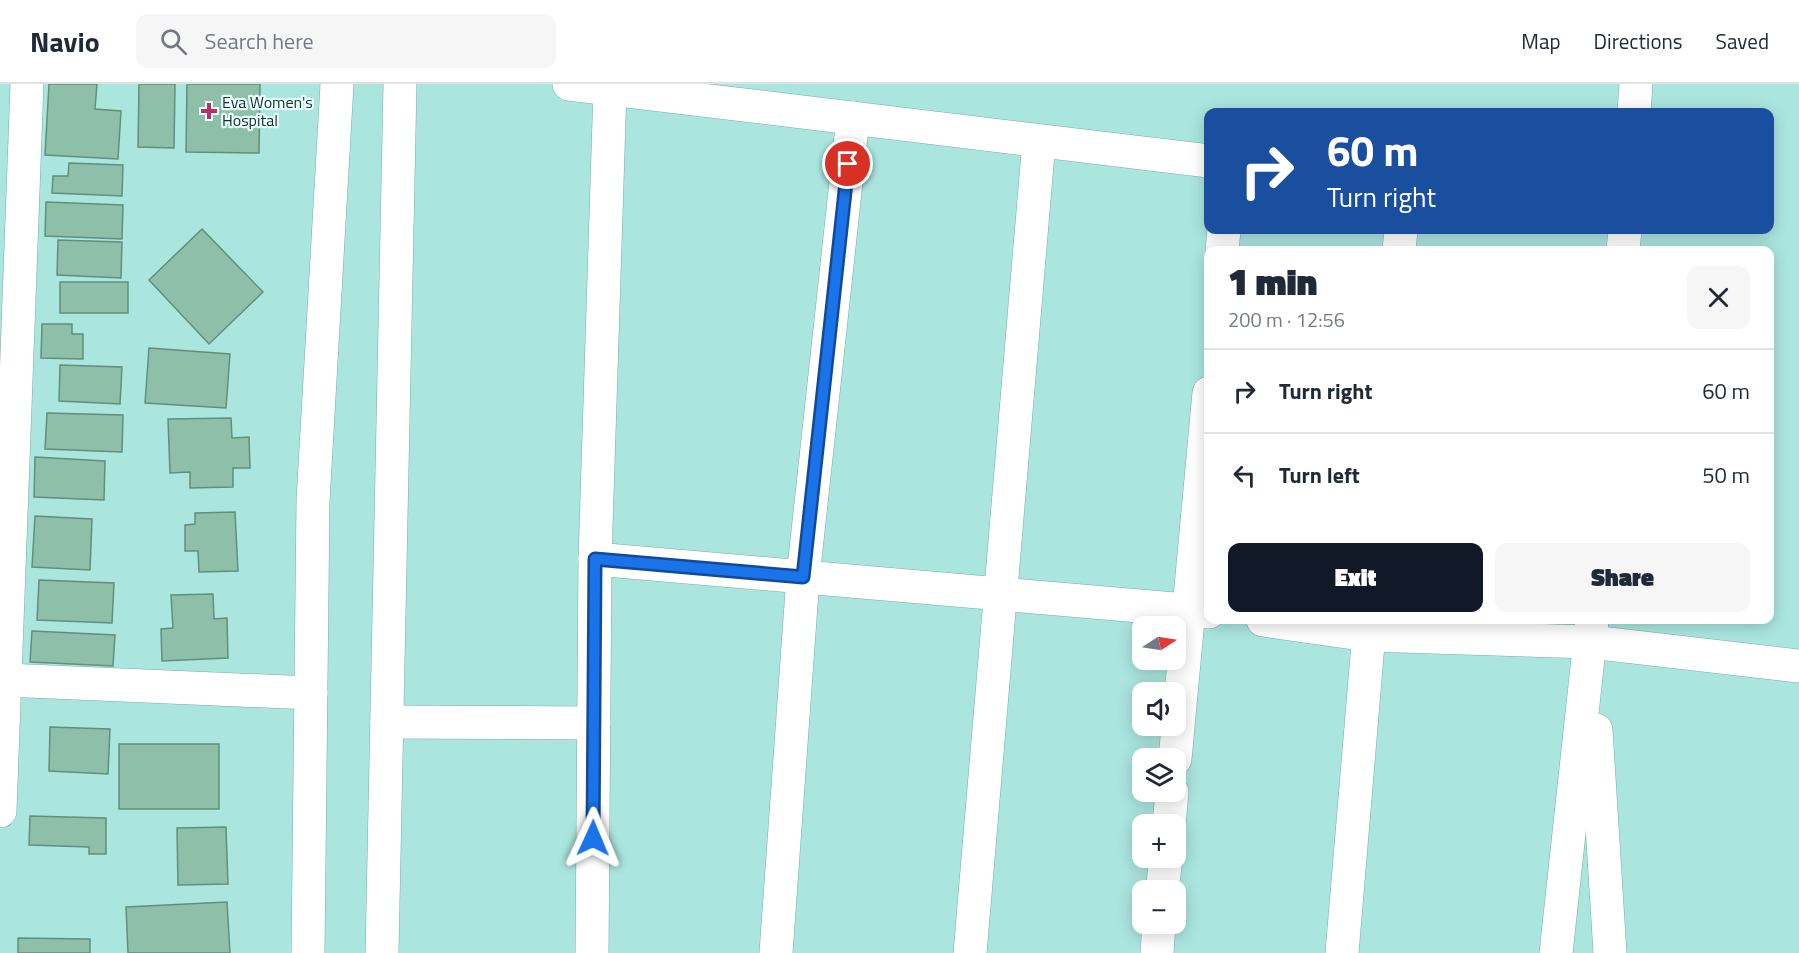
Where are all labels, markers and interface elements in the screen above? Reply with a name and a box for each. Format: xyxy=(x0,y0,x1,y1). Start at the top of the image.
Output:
search box xyxy=(136,14,556,68)
text: Navio xyxy=(30,20,100,63)
text: Search here xyxy=(205,24,314,58)
icon: search xyxy=(157,25,190,58)
text: Map xyxy=(1521,25,1561,57)
text: Directions xyxy=(1594,25,1683,57)
text: Saved xyxy=(1716,25,1769,57)
place label: Eva Women's Hospital xyxy=(222,90,313,132)
marker: Eva Women's Hospital xyxy=(200,102,218,120)
text: 60 m xyxy=(1327,118,1419,182)
icon: right xyxy=(1228,132,1306,210)
pin xyxy=(822,138,873,189)
icon: arrive xyxy=(831,147,864,180)
text: Turn right xyxy=(1327,176,1436,217)
text: 1 min xyxy=(1228,254,1317,309)
button: close xyxy=(1687,266,1750,329)
text: 200 m · 12:56 xyxy=(1228,304,1345,335)
text: Turn right xyxy=(1279,374,1373,408)
text: 60 m xyxy=(1702,374,1750,408)
icon: right xyxy=(1228,375,1261,408)
text: Turn left xyxy=(1279,458,1360,492)
text: 50 m xyxy=(1702,458,1750,492)
icon: left xyxy=(1228,459,1261,492)
button: Exit xyxy=(1228,543,1483,612)
button: Share xyxy=(1495,543,1750,612)
north arrow xyxy=(1132,616,1186,670)
map controls xyxy=(1132,616,1186,934)
button: sound xyxy=(1132,682,1186,736)
button: layers xyxy=(1132,748,1186,802)
position arrow xyxy=(561,806,625,870)
button: + xyxy=(1132,814,1186,868)
button: − xyxy=(1132,880,1186,934)

